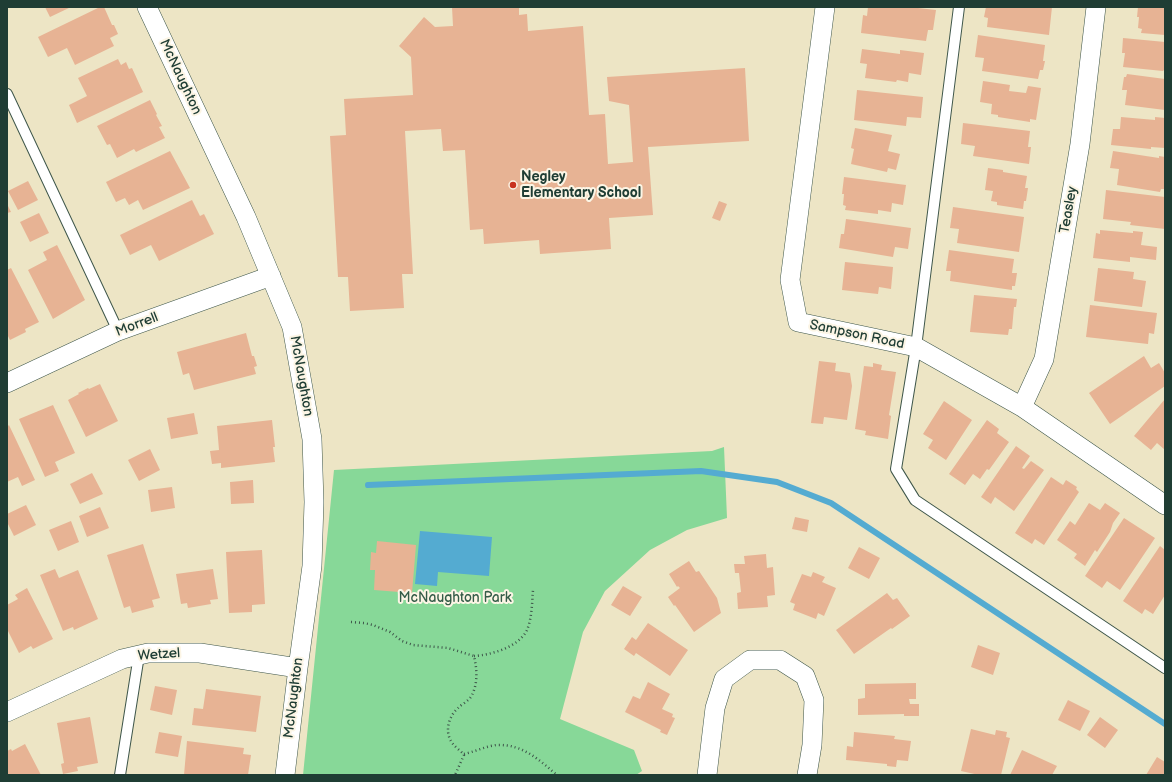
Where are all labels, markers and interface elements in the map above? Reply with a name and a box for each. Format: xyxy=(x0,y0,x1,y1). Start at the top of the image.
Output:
street label: McNaughton xyxy=(155,37,205,117)
place label: Negley Elementary School xyxy=(521,169,641,202)
marker: Negley Elementary School xyxy=(508,180,518,190)
street label: Teasley xyxy=(1057,185,1081,235)
street label: Morrell xyxy=(113,309,161,341)
street label: Sampson Road xyxy=(808,317,906,353)
street label: McNaughton xyxy=(286,334,316,418)
park label: McNaughton Park xyxy=(398,590,512,606)
street label: Wetzel xyxy=(137,645,181,665)
street label: McNaughton xyxy=(281,657,307,739)

